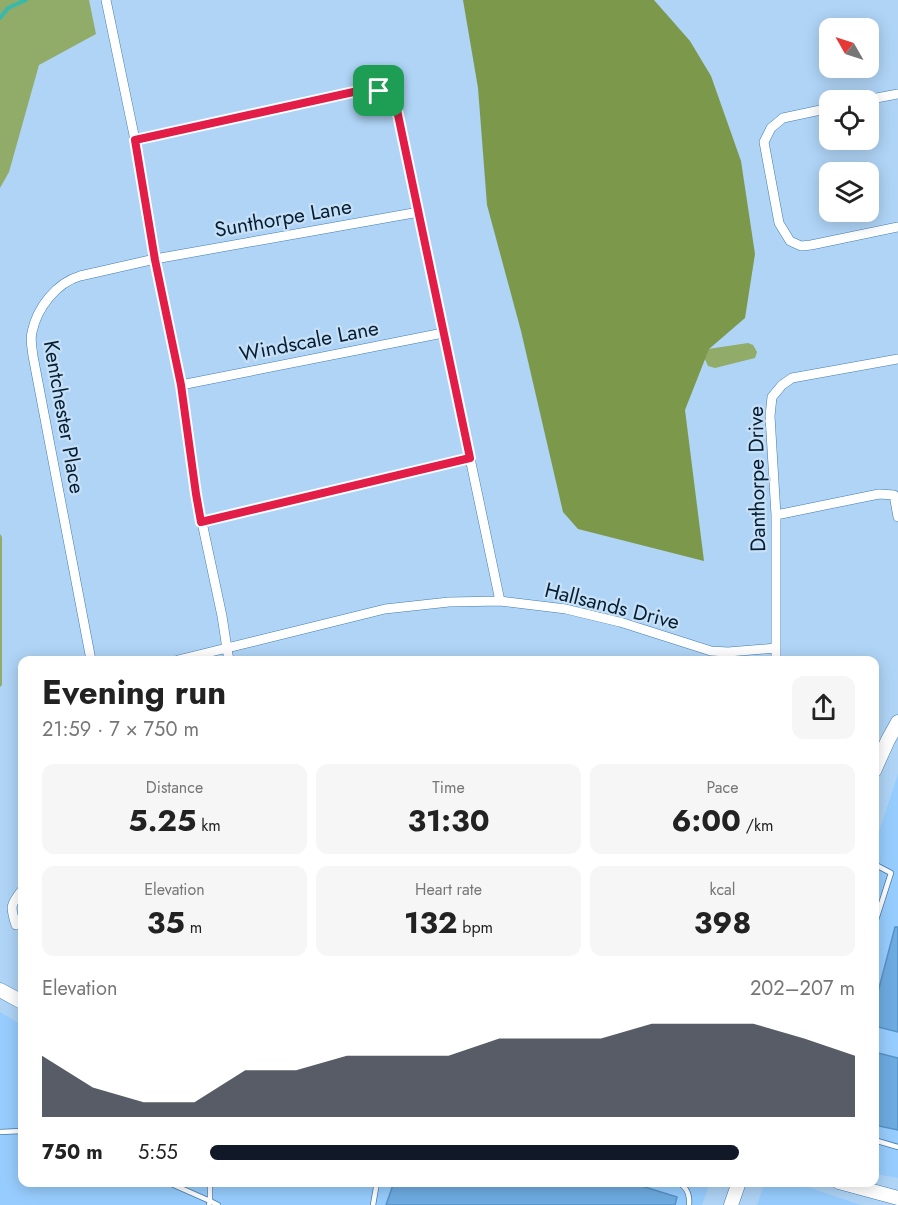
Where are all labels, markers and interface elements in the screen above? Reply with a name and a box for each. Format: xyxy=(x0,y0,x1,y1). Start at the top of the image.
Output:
north arrow xyxy=(819,18,879,78)
map controls xyxy=(819,18,879,222)
pin xyxy=(353,65,404,116)
icon: arrive xyxy=(362,74,395,107)
button: locate xyxy=(819,90,879,150)
button: layers xyxy=(819,162,879,222)
street label: Sunthorpe Lane xyxy=(212,191,354,245)
street label: Windscale Lane xyxy=(237,313,381,369)
street label: Kentchester Place xyxy=(36,338,92,496)
street label: Danthorpe Drive xyxy=(741,406,773,552)
street label: Hallsands Drive xyxy=(542,575,683,637)
text: Evening run xyxy=(42,669,226,716)
button: share xyxy=(792,676,855,739)
text: 21:59 · 7 × 750 m xyxy=(42,715,199,744)
text: Distance xyxy=(146,776,203,799)
text: Time xyxy=(432,776,465,799)
text: Pace xyxy=(707,776,738,799)
text: 5.25 xyxy=(128,799,196,842)
text: 31:30 xyxy=(407,799,490,842)
text: 6:00 xyxy=(671,799,741,842)
text: km xyxy=(196,814,221,837)
text: /km xyxy=(741,814,774,837)
text: Elevation xyxy=(144,878,205,901)
text: Heart rate xyxy=(415,878,482,901)
text: kcal xyxy=(710,878,735,901)
text: 35 xyxy=(147,901,185,944)
text: 132 xyxy=(404,901,458,944)
text: 398 xyxy=(694,901,751,944)
text: m xyxy=(185,916,202,939)
text: bpm xyxy=(458,916,493,939)
text: Elevation xyxy=(42,974,117,1003)
text: 202–207 m xyxy=(750,974,855,1003)
text: 750 m xyxy=(42,1138,103,1167)
text: 5:55 xyxy=(138,1138,178,1167)

